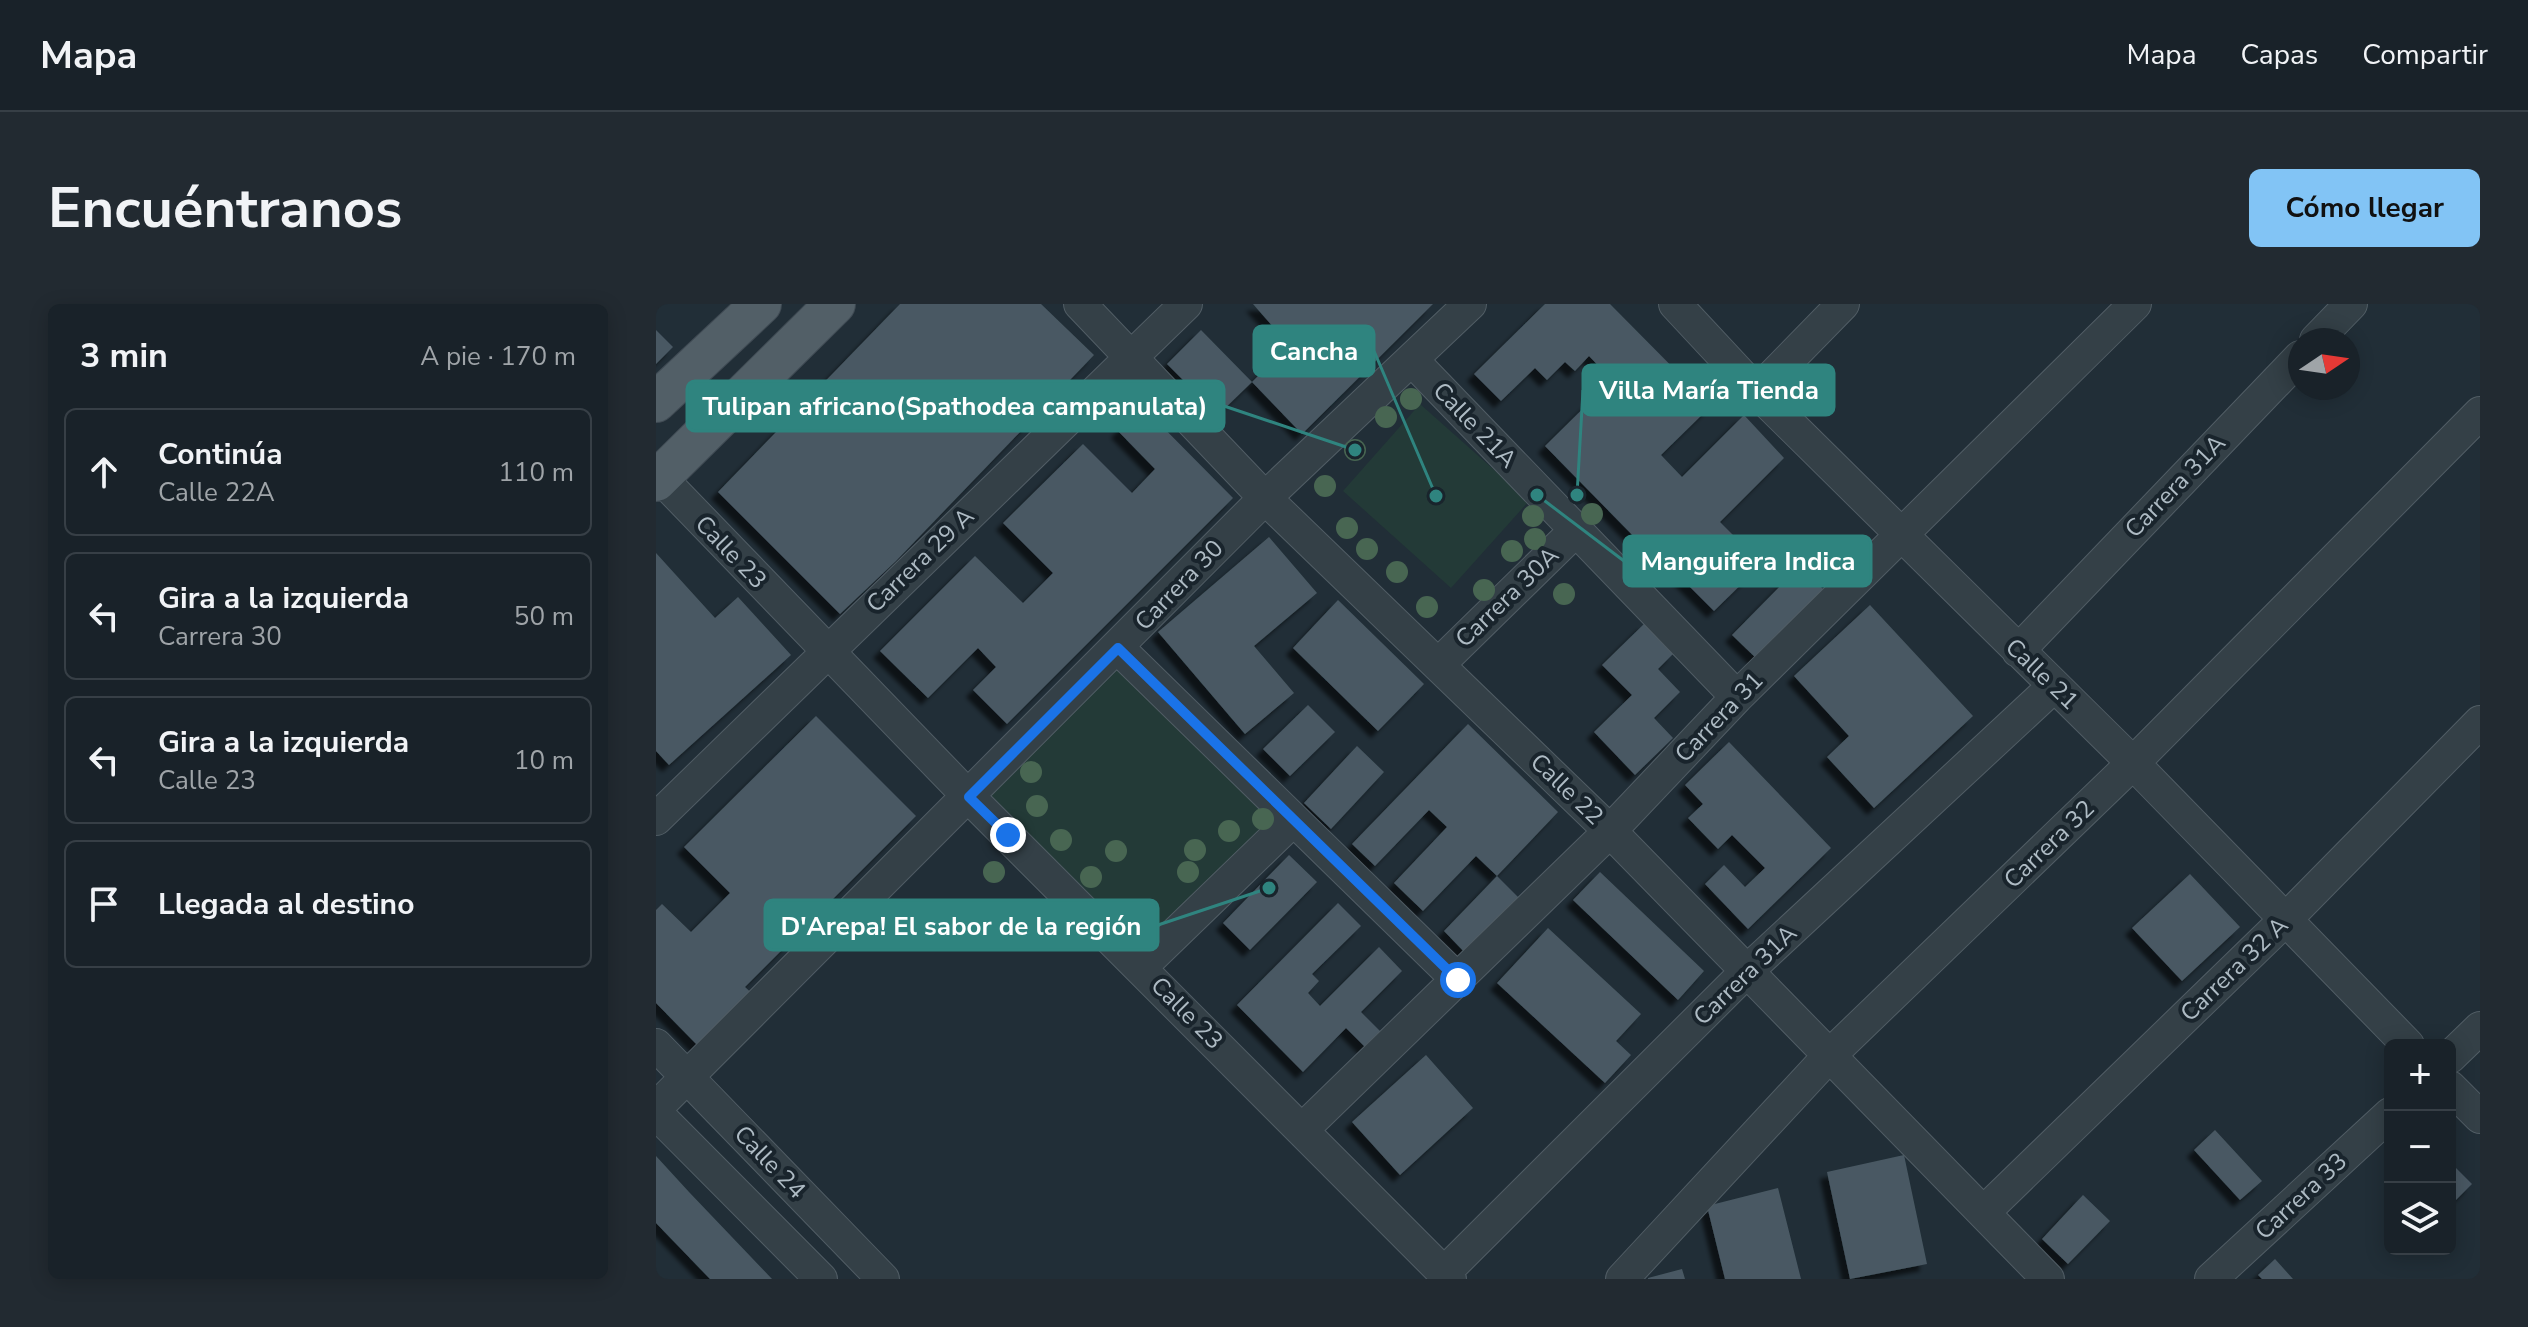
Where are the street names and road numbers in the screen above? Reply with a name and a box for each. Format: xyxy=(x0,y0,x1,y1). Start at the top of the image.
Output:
street label: Calle 21A xyxy=(1426,375,1524,475)
street label: Carrera 31A xyxy=(2118,427,2233,545)
street label: Carrera 29 A xyxy=(859,500,981,619)
street label: Calle 23 xyxy=(688,508,774,596)
street label: Carrera 30 xyxy=(1128,533,1230,637)
street label: Carrera 30A xyxy=(1448,539,1566,654)
street label: Calle 21 xyxy=(1998,631,2086,717)
street label: Carrera 31 xyxy=(1668,665,1770,769)
street label: Calle 22 xyxy=(1523,746,1611,832)
street label: Carrera 32 xyxy=(1997,793,2101,895)
street label: Carrera 32 A xyxy=(2173,909,2295,1028)
street label: Carrera 31A xyxy=(1686,917,1804,1032)
street label: Calle 23 xyxy=(1144,970,1230,1056)
street label: Calle 24 xyxy=(727,1118,813,1206)
street label: Carrera 33 xyxy=(2248,1145,2354,1247)

